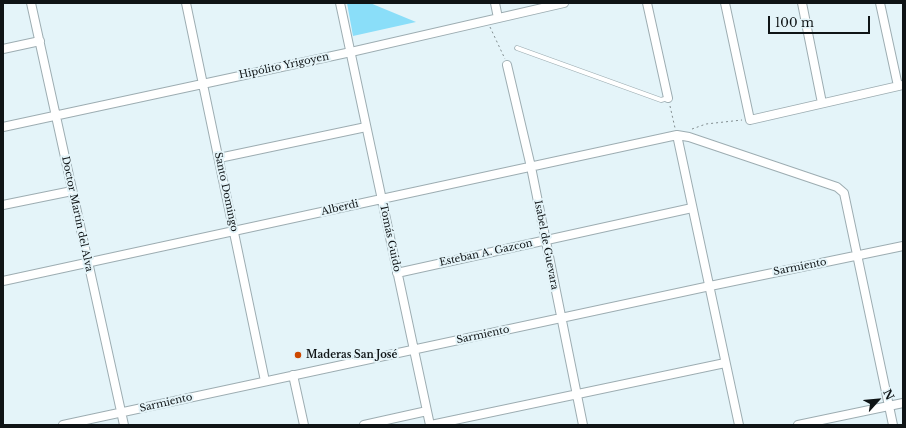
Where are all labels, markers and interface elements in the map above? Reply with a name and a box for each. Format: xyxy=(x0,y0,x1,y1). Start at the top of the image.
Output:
scale bar xyxy=(770,8,872,34)
text: 100 m xyxy=(775,15,814,30)
street label: Hipólito Yrigoyen xyxy=(238,51,330,81)
street label: Santo Domingo xyxy=(212,151,240,233)
street label: Doctor Martín del Alva xyxy=(59,155,95,273)
street label: Alberdi xyxy=(320,198,360,218)
street label: Isabel de Guevara xyxy=(531,199,561,291)
street label: Tomás Guido xyxy=(377,203,403,273)
street label: Esteban A. Gazcon xyxy=(438,237,534,269)
street label: Sarmiento xyxy=(772,256,828,278)
street label: Sarmiento xyxy=(455,324,511,346)
place label: Maderas San José xyxy=(306,349,397,361)
marker: Maderas San José xyxy=(293,350,303,360)
north arrow xyxy=(858,380,898,420)
text: N xyxy=(880,387,897,402)
street label: Sarmiento xyxy=(138,391,194,415)

